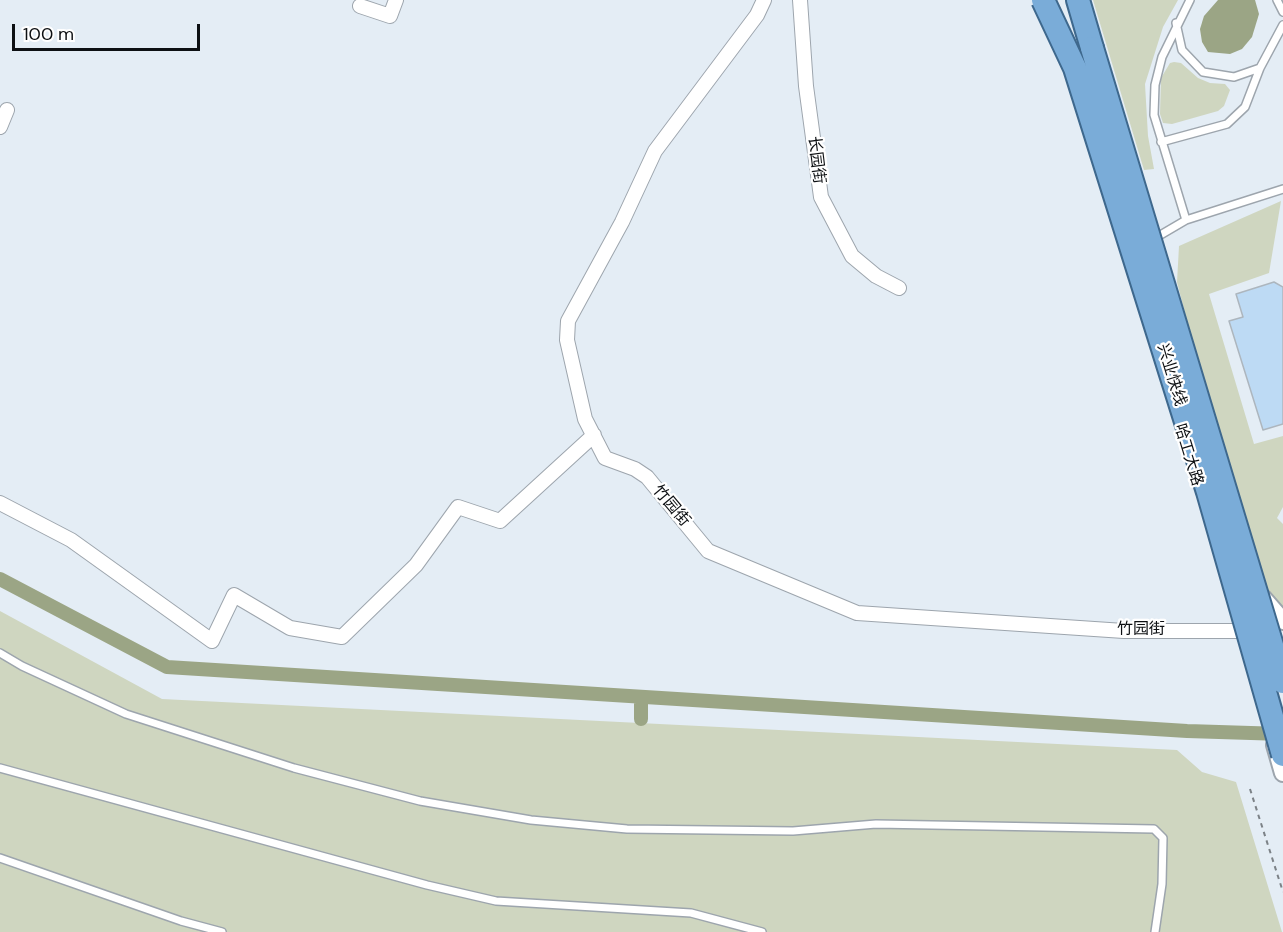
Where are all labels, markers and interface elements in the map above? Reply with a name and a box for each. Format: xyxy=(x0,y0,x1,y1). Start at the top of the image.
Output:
scale bar xyxy=(15,12,202,50)
text: 100 m xyxy=(23,22,74,46)
street label: 长园街 xyxy=(804,135,828,185)
street label: 兴业快线 xyxy=(1152,342,1190,408)
street label: 哈工大路 xyxy=(1169,422,1207,488)
street label: 竹园街 xyxy=(648,481,694,531)
street label: 竹园街 xyxy=(1117,620,1165,640)

